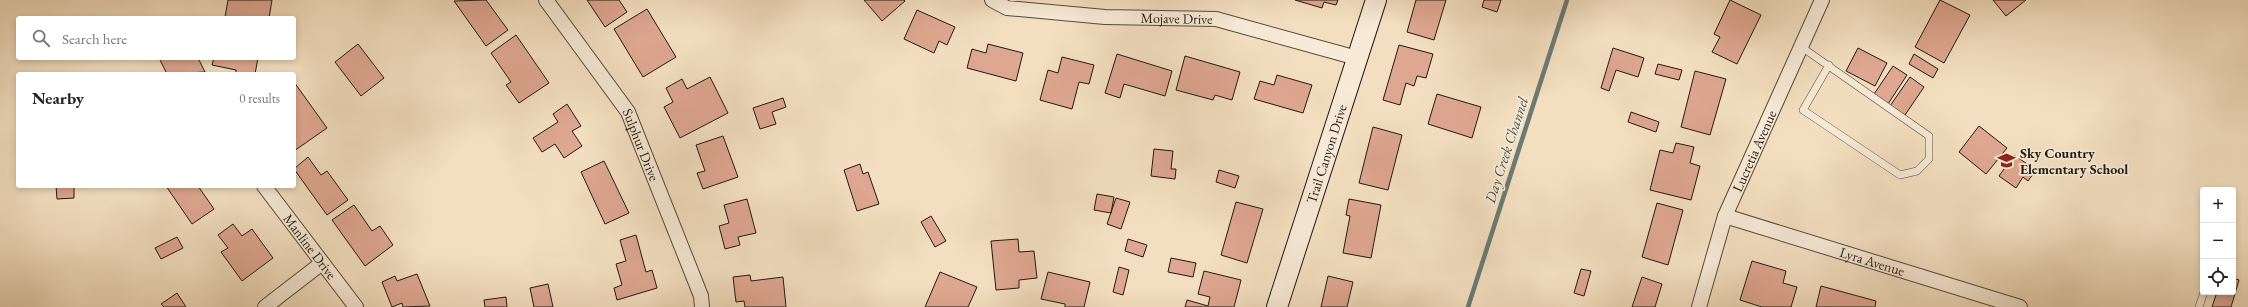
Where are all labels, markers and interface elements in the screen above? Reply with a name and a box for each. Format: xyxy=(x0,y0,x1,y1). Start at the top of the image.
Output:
street label: Mojave Drive xyxy=(1141,9,1213,28)
search box xyxy=(16,16,296,60)
icon: search xyxy=(30,27,52,49)
text: Search here xyxy=(62,29,127,48)
text: Nearby xyxy=(32,87,84,109)
text: 0 results xyxy=(239,90,280,107)
water label: Day Creek Channel xyxy=(1480,94,1532,207)
street label: Trail Canyon Drive xyxy=(1302,101,1351,206)
street label: Sulphur Drive xyxy=(619,106,664,184)
street label: Lucretia Avenue xyxy=(1728,107,1781,195)
place label: Sky Country Elementary School xyxy=(2020,144,2128,178)
school or university icon: Sky Country Elementary School xyxy=(1997,151,2017,171)
map controls xyxy=(2200,187,2236,295)
button: + xyxy=(2200,187,2236,223)
street label: Manline Drive xyxy=(279,210,341,283)
button: − xyxy=(2200,223,2236,259)
street label: Lyra Avenue xyxy=(1838,243,1907,280)
button: locate xyxy=(2200,259,2236,295)

